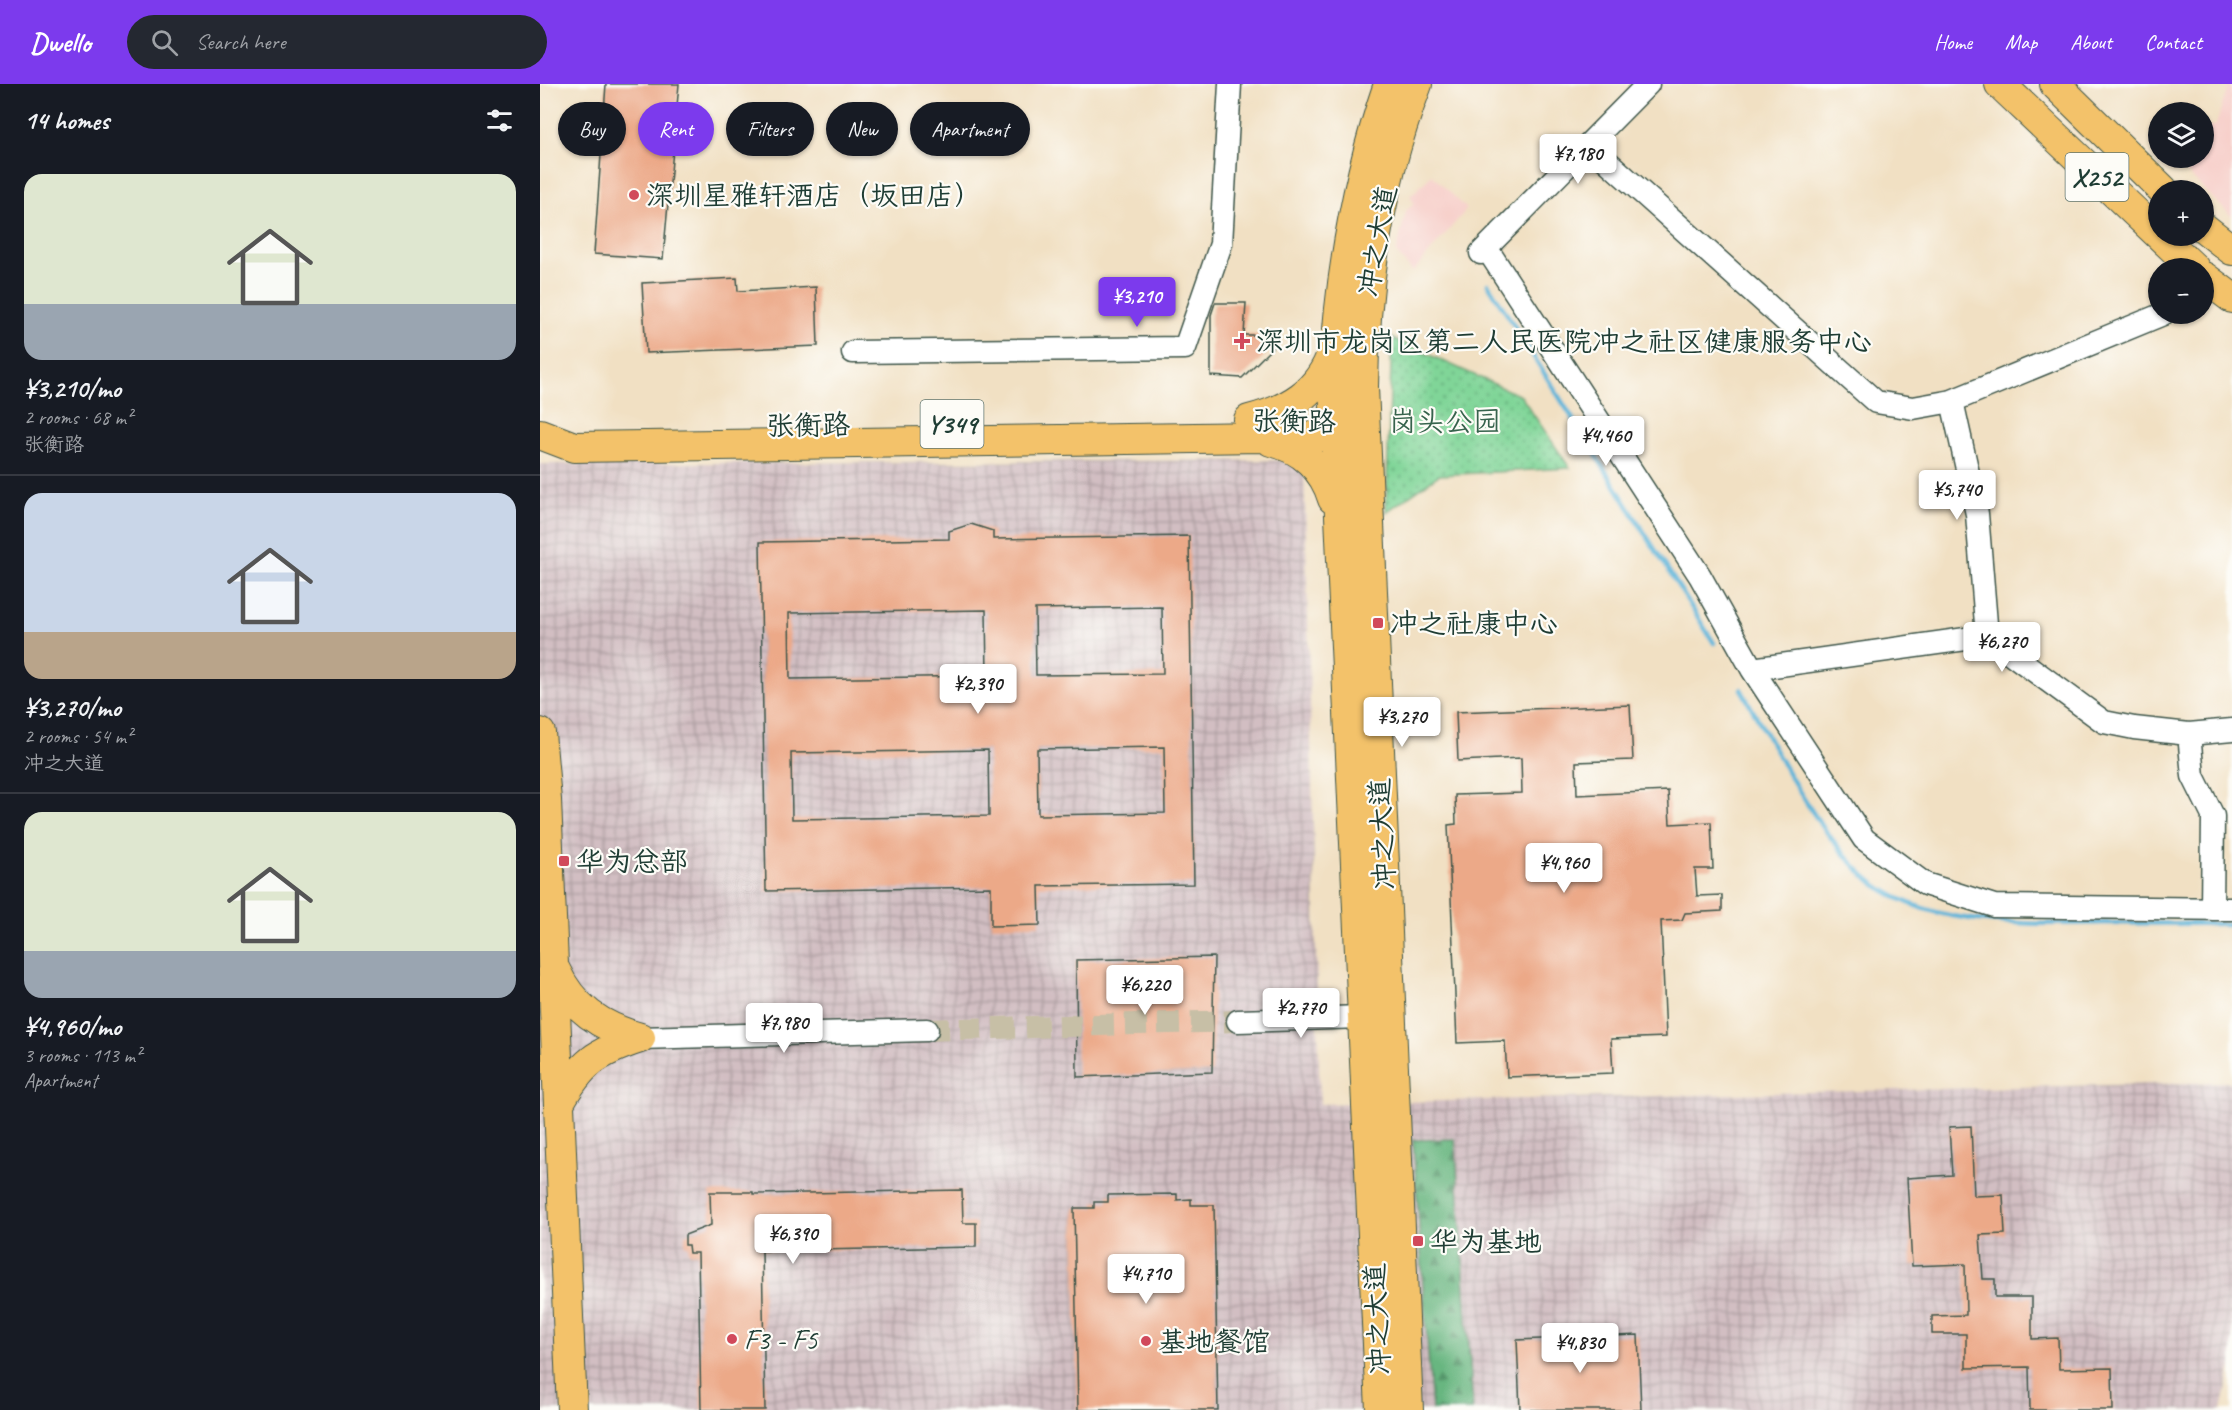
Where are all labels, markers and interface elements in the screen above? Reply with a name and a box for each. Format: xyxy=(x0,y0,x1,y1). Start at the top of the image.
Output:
search box xyxy=(127,15,547,69)
text: Dwello xyxy=(30,25,91,60)
icon: search xyxy=(148,26,181,59)
text: Search here xyxy=(196,28,286,56)
text: Home xyxy=(1934,29,1972,55)
text: Map xyxy=(2005,29,2037,55)
text: About xyxy=(2070,29,2112,55)
text: Contact xyxy=(2145,29,2202,55)
chip: Buy xyxy=(558,102,626,156)
chip: Rent xyxy=(638,102,714,156)
chip: Filters xyxy=(726,102,814,156)
chip: New xyxy=(826,102,898,156)
chip: Apartment xyxy=(910,102,1030,156)
map controls xyxy=(2148,102,2214,324)
button: layers xyxy=(2148,102,2214,168)
text: 14 homes xyxy=(24,104,109,137)
icon: filters xyxy=(483,104,516,137)
pin: ¥7,180 xyxy=(1529,134,1627,185)
text: ¥7,180 xyxy=(1554,141,1602,166)
road number: X252 xyxy=(2066,153,2128,201)
place label: 深圳星雅轩酒店（坂田店） xyxy=(646,178,982,213)
button: + xyxy=(2148,180,2214,246)
street label: 冲之大道 xyxy=(1350,183,1404,299)
marker: 深圳星雅轩酒店（坂田店） xyxy=(627,188,641,202)
icon: home xyxy=(216,213,324,321)
button: − xyxy=(2148,258,2214,324)
pin: ¥3,210 xyxy=(1088,277,1186,328)
text: ¥3,210 xyxy=(1113,284,1161,309)
place label: 深圳市龙岗区第二人民医院冲之社区健康服务中心 xyxy=(1256,324,1872,359)
marker: 深圳市龙岗区第二人民医院冲之社区健康服务中心 xyxy=(1233,332,1251,350)
text: ¥3,210/mo xyxy=(24,372,121,405)
road number: Y349 xyxy=(920,400,984,448)
street label: 张衡路 xyxy=(1252,403,1336,439)
park label: 岗头公园 xyxy=(1389,404,1501,439)
text: 2 rooms · 68 m² xyxy=(24,405,132,430)
street label: 张衡路 xyxy=(766,407,850,443)
pin: ¥4,460 xyxy=(1557,416,1655,467)
text: ¥4,460 xyxy=(1581,423,1631,448)
text: 张衡路 xyxy=(24,432,84,457)
pin: ¥5,740 xyxy=(1908,470,2006,521)
text: ¥5,740 xyxy=(1933,477,1981,502)
icon: home xyxy=(216,532,324,640)
place label: 冲之社康中心 xyxy=(1390,606,1558,641)
marker: 冲之社康中心 xyxy=(1371,616,1385,630)
pin: ¥6,270 xyxy=(1953,622,2051,673)
text: ¥6,270 xyxy=(1977,629,2027,654)
pin: ¥2,390 xyxy=(929,664,1027,715)
text: ¥2,390 xyxy=(954,671,1002,696)
text: ¥3,270/mo xyxy=(24,691,121,724)
pin: ¥3,270 xyxy=(1353,697,1451,748)
text: ¥3,270 xyxy=(1378,704,1426,729)
text: 2 rooms · 54 m² xyxy=(24,724,132,749)
text: 冲之大道 xyxy=(24,751,104,776)
street label: 冲之大道 xyxy=(1362,777,1402,891)
pin: ¥4,960 xyxy=(1515,843,1613,894)
place label: 华为总部 xyxy=(576,844,688,879)
text: ¥4,960 xyxy=(1539,850,1589,875)
icon: home xyxy=(216,851,324,959)
marker: 华为总部 xyxy=(557,854,571,868)
pin: ¥6,220 xyxy=(1096,965,1194,1016)
text: ¥6,220 xyxy=(1120,972,1170,997)
pin: ¥2,770 xyxy=(1252,988,1350,1039)
text: ¥2,770 xyxy=(1277,995,1325,1020)
pin: ¥7,980 xyxy=(735,1003,833,1054)
text: ¥4,960/mo xyxy=(24,1010,121,1043)
text: ¥7,980 xyxy=(760,1010,808,1035)
text: 3 rooms · 113 m² xyxy=(24,1043,141,1068)
text: Apartment xyxy=(24,1068,97,1093)
pin: ¥6,390 xyxy=(744,1214,842,1265)
text: ¥6,390 xyxy=(768,1221,818,1246)
place label: 华为基地 xyxy=(1430,1224,1542,1259)
marker: 华为基地 xyxy=(1411,1234,1425,1248)
pin: ¥4,710 xyxy=(1097,1254,1195,1305)
text: ¥4,710 xyxy=(1122,1261,1170,1286)
street label: 冲之大道 xyxy=(1357,1262,1397,1376)
place label: F3 - F5 xyxy=(744,1322,819,1357)
pin: ¥4,830 xyxy=(1531,1323,1629,1374)
place label: 基地餐馆 xyxy=(1158,1324,1270,1359)
text: ¥4,830 xyxy=(1556,1330,1604,1355)
marker: F3 - F5 xyxy=(725,1332,739,1346)
marker: 基地餐馆 xyxy=(1139,1334,1153,1348)

